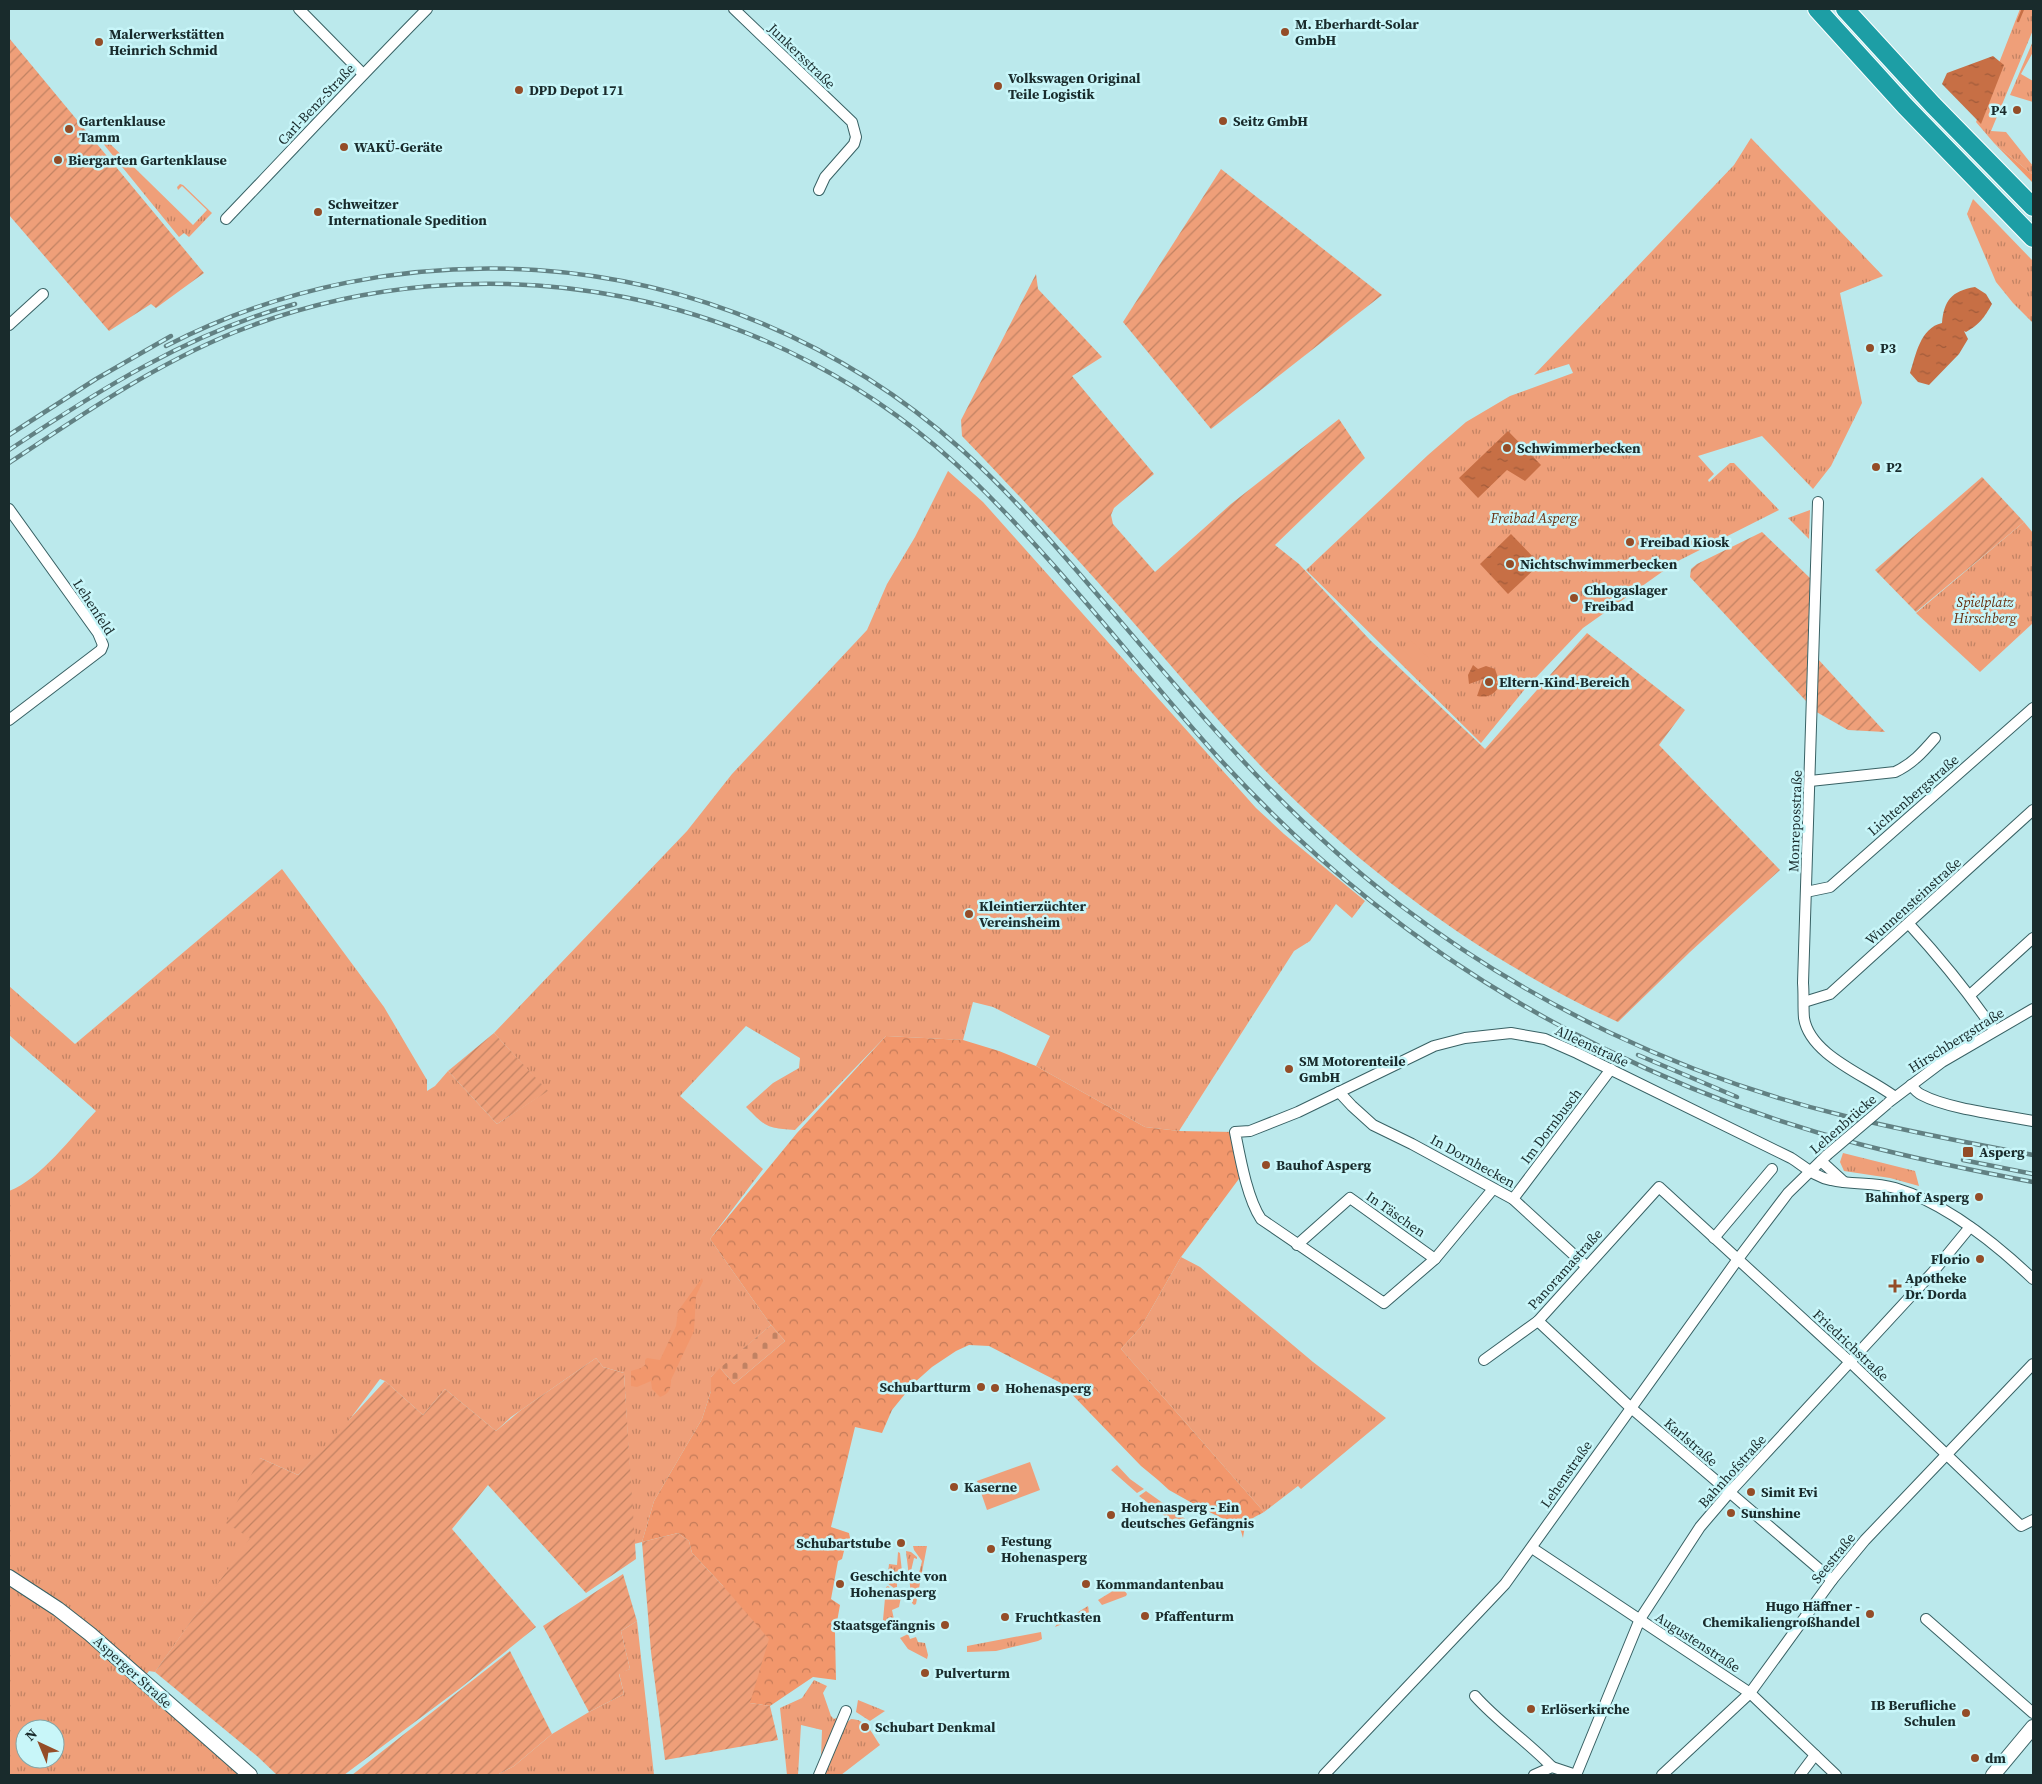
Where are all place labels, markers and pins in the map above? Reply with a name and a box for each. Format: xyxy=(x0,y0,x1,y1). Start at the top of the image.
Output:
place label: M. Eberhardt-Solar GmbH xyxy=(1295,14,1419,50)
place label: Malerwerkstätten Heinrich Schmid xyxy=(109,24,225,60)
marker: M. Eberhardt-Solar GmbH xyxy=(1279,26,1291,38)
marker: Malerwerkstätten Heinrich Schmid xyxy=(93,36,105,48)
place label: Volkswagen Original Teile Logistik xyxy=(1008,68,1141,104)
place label: DPD Depot 171 xyxy=(529,80,624,100)
marker: Volkswagen Original Teile Logistik xyxy=(992,80,1004,92)
marker: DPD Depot 171 xyxy=(513,84,525,96)
place label: P4 xyxy=(1991,100,2007,120)
marker: P4 xyxy=(2011,104,2023,116)
place label: Gartenklause Tamm xyxy=(79,111,165,147)
place label: Seitz GmbH xyxy=(1233,111,1308,131)
marker: Seitz GmbH xyxy=(1217,115,1229,127)
marker: Gartenklause Tamm xyxy=(63,123,75,135)
place label: WAKÜ-Geräte xyxy=(354,137,443,157)
marker: WAKÜ-Geräte xyxy=(338,141,350,153)
place label: Biergarten Gartenklause xyxy=(68,150,227,170)
marker: Biergarten Gartenklause xyxy=(52,154,64,166)
place label: Schweitzer Internationale Spedition xyxy=(328,194,487,230)
marker: Schweitzer Internationale Spedition xyxy=(312,206,324,218)
place label: P3 xyxy=(1880,338,1897,358)
marker: P3 xyxy=(1864,342,1876,354)
place label: Schwimmerbecken xyxy=(1517,438,1641,458)
marker: Schwimmerbecken xyxy=(1501,442,1513,454)
place label: P2 xyxy=(1886,457,1903,477)
marker: P2 xyxy=(1870,461,1882,473)
place label: Freibad Kiosk xyxy=(1640,532,1730,552)
marker: Freibad Kiosk xyxy=(1624,536,1636,548)
place label: Nichtschwimmerbecken xyxy=(1520,554,1678,574)
marker: Nichtschwimmerbecken xyxy=(1504,558,1516,570)
place label: Chlogaslager Freibad xyxy=(1584,580,1668,616)
marker: Chlogaslager Freibad xyxy=(1568,592,1580,604)
place label: Eltern-Kind-Bereich xyxy=(1499,672,1630,692)
marker: Eltern-Kind-Bereich xyxy=(1483,676,1495,688)
place label: Kleintierzüchter Vereinsheim xyxy=(979,896,1086,932)
marker: Kleintierzüchter Vereinsheim xyxy=(963,908,975,920)
place label: SM Motorenteile GmbH xyxy=(1299,1051,1406,1087)
marker: SM Motorenteile GmbH xyxy=(1283,1063,1295,1075)
place label: Asperg xyxy=(1979,1142,2025,1162)
marker: Asperg xyxy=(1961,1145,1975,1159)
place label: Bauhof Asperg xyxy=(1276,1155,1371,1175)
marker: Bauhof Asperg xyxy=(1260,1159,1272,1171)
place label: Bahnhof Asperg xyxy=(1865,1187,1969,1207)
marker: Bahnhof Asperg xyxy=(1973,1191,1985,1203)
place label: Florio xyxy=(1931,1249,1970,1269)
marker: Florio xyxy=(1974,1253,1986,1265)
place label: Apotheke Dr. Dorda xyxy=(1905,1268,1967,1304)
marker: Apotheke Dr. Dorda xyxy=(1889,1280,1901,1292)
place label: Schubartturm xyxy=(880,1377,971,1397)
place label: Hohenasperg xyxy=(1005,1378,1092,1398)
marker: Schubartturm xyxy=(975,1381,987,1393)
marker: Hohenasperg xyxy=(989,1382,1001,1394)
place label: Kaserne xyxy=(964,1477,1017,1497)
marker: Kaserne xyxy=(948,1481,960,1493)
place label: Simit Evi xyxy=(1761,1482,1818,1502)
marker: Simit Evi xyxy=(1745,1486,1757,1498)
place label: Hohenasperg - Ein deutsches Gefängnis xyxy=(1121,1497,1255,1533)
place label: Sunshine xyxy=(1741,1503,1801,1523)
marker: Sunshine xyxy=(1725,1507,1737,1519)
marker: Hohenasperg - Ein deutsches Gefängnis xyxy=(1105,1509,1117,1521)
place label: Festung Hohenasperg xyxy=(1001,1531,1088,1567)
place label: Schubartstube xyxy=(796,1533,891,1553)
marker: Schubartstube xyxy=(895,1537,907,1549)
marker: Festung Hohenasperg xyxy=(985,1543,997,1555)
place label: Geschichte von Hohenasperg xyxy=(850,1566,948,1602)
place label: Kommandantenbau xyxy=(1096,1574,1224,1594)
marker: Geschichte von Hohenasperg xyxy=(834,1578,846,1590)
marker: Kommandantenbau xyxy=(1080,1578,1092,1590)
place label: Hugo Häffner - Chemikaliengroßhandel xyxy=(1702,1596,1860,1632)
place label: Pfaffenturm xyxy=(1155,1606,1234,1626)
place label: Fruchtkasten xyxy=(1015,1607,1101,1627)
marker: Hugo Häffner - Chemikaliengroßhandel xyxy=(1864,1608,1876,1620)
marker: Pfaffenturm xyxy=(1139,1610,1151,1622)
marker: Fruchtkasten xyxy=(999,1611,1011,1623)
place label: Staatsgefängnis xyxy=(833,1615,936,1635)
marker: Staatsgefängnis xyxy=(939,1619,951,1631)
place label: Pulverturm xyxy=(935,1663,1010,1683)
marker: Pulverturm xyxy=(919,1667,931,1679)
place label: IB Berufliche Schulen xyxy=(1871,1695,1956,1731)
place label: Erlöserkirche xyxy=(1541,1699,1630,1719)
marker: Erlöserkirche xyxy=(1525,1703,1537,1715)
marker: IB Berufliche Schulen xyxy=(1960,1707,1972,1719)
place label: Schubart Denkmal xyxy=(875,1717,996,1737)
marker: Schubart Denkmal xyxy=(859,1721,871,1733)
place label: dm xyxy=(1985,1748,2006,1768)
marker: dm xyxy=(1969,1752,1981,1764)

